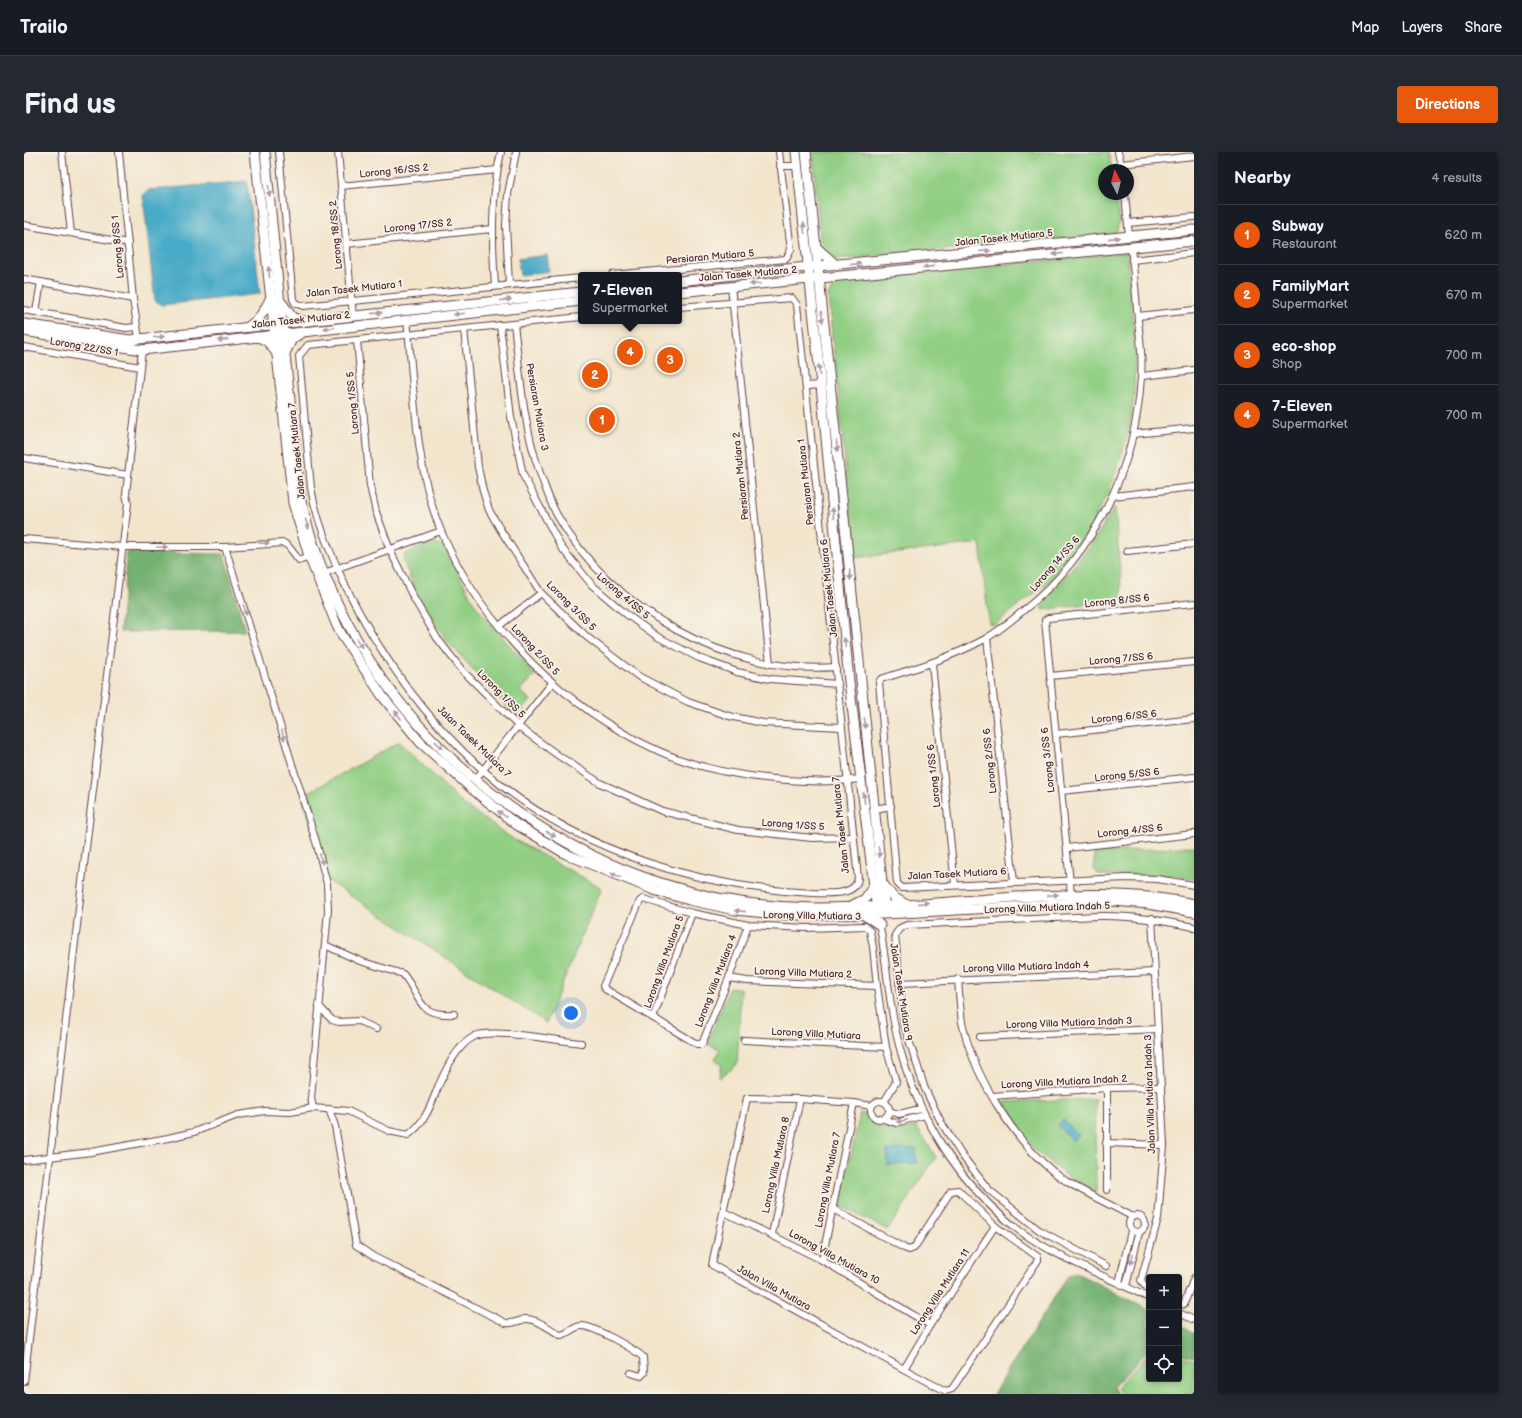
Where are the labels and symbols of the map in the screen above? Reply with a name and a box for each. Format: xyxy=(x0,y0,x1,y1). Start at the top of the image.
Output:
street label: Lorong 16/SS 2 xyxy=(359,161,429,181)
north arrow xyxy=(1098,164,1134,200)
one-way arrow xyxy=(266,185,272,197)
street label: Lorong 18/SS 2 xyxy=(327,200,345,270)
street label: Lorong 8/SS 1 xyxy=(109,215,127,279)
street label: Lorong 17/SS 2 xyxy=(383,216,453,236)
one-way arrow xyxy=(800,222,807,234)
street label: Jalan Tasek Mutiara 5 xyxy=(954,227,1054,249)
one-way arrow xyxy=(1108,235,1121,241)
street label: Persiaran Mutiara 5 xyxy=(665,247,755,267)
one-way arrow xyxy=(979,248,991,255)
one-way arrow xyxy=(1052,251,1064,257)
one-way arrow xyxy=(850,260,862,267)
street label: Jalan Tasek Mutiara 2 xyxy=(698,264,798,284)
one-way arrow xyxy=(922,264,934,270)
one-way arrow xyxy=(266,266,272,278)
street label: Jalan Tasek Mutiara 1 xyxy=(305,278,403,300)
one-way arrow xyxy=(749,281,761,287)
one-way arrow xyxy=(500,297,512,303)
street label: Jalan Tasek Mutiara 2 xyxy=(251,309,351,331)
one-way arrow xyxy=(371,310,383,317)
one-way arrow xyxy=(453,310,465,317)
one-way arrow xyxy=(819,311,825,323)
one-way arrow xyxy=(323,325,336,331)
one-way arrow xyxy=(153,334,165,340)
street label: Lorong 22/SS 1 xyxy=(49,335,119,359)
one-way arrow xyxy=(217,337,229,343)
pin: 4 xyxy=(617,337,643,367)
pin: 3 xyxy=(657,345,683,375)
pin: 2 xyxy=(582,360,608,390)
street label: Persiaran Mutiara 3 xyxy=(523,362,551,452)
one-way arrow xyxy=(816,364,822,376)
street label: Lorong 1/SS 5 xyxy=(344,371,362,435)
street label: Jalan Tasek Mutiara 7 xyxy=(286,402,308,500)
pin: 1 xyxy=(589,405,615,435)
street label: Persiaran Mutiara 2 xyxy=(730,431,752,521)
street label: Persiaran Mutiara 1 xyxy=(795,438,816,526)
one-way arrow xyxy=(834,440,840,452)
one-way arrow xyxy=(829,507,836,519)
one-way arrow xyxy=(304,519,310,531)
street label: Lorong 14/SS 6 xyxy=(1028,534,1082,594)
street label: Jalan Tasek Mutiara 6 xyxy=(818,538,840,638)
one-way arrow xyxy=(258,540,270,547)
one-way arrow xyxy=(156,544,169,550)
one-way arrow xyxy=(847,569,854,581)
street label: Lorong 4/SS 5 xyxy=(594,570,652,622)
street label: Lorong 3/SS 5 xyxy=(544,579,599,634)
street label: Lorong 8/SS 6 xyxy=(1084,592,1150,610)
one-way arrow xyxy=(242,605,248,617)
street label: Lorong 2/SS 5 xyxy=(508,622,562,678)
one-way arrow xyxy=(842,637,848,649)
one-way arrow xyxy=(355,638,363,648)
street label: Lorong 7/SS 6 xyxy=(1088,650,1154,668)
street label: Lorong 1/SS 5 xyxy=(474,667,528,721)
street label: Jalan Tasek Mutiara 7 xyxy=(435,704,513,780)
street label: Lorong 6/SS 6 xyxy=(1091,708,1157,726)
one-way arrow xyxy=(393,709,402,720)
one-way arrow xyxy=(862,717,868,729)
street label: Lorong 3/SS 6 xyxy=(1039,727,1057,793)
street label: Lorong 2/SS 6 xyxy=(981,728,999,794)
one-way arrow xyxy=(280,729,286,741)
one-way arrow xyxy=(434,740,444,750)
street label: Lorong 1/SS 6 xyxy=(925,744,943,808)
street label: Lorong 5/SS 6 xyxy=(1094,766,1160,784)
street label: Jalan Tasek Mutiara 7 xyxy=(830,776,852,874)
one-way arrow xyxy=(860,791,867,804)
one-way arrow xyxy=(496,809,507,818)
street label: Lorong 1/SS 5 xyxy=(761,817,825,833)
street label: Lorong 4/SS 6 xyxy=(1097,822,1163,840)
one-way arrow xyxy=(545,830,557,837)
one-way arrow xyxy=(875,846,882,858)
one-way arrow xyxy=(318,853,324,865)
street label: Jalan Tasek Mutiara 6 xyxy=(907,865,1007,883)
one-way arrow xyxy=(609,872,621,878)
one-way arrow xyxy=(1047,892,1059,899)
one-way arrow xyxy=(917,900,929,907)
street label: Lorong Villa Mutiara Indah 5 xyxy=(984,900,1111,916)
one-way arrow xyxy=(734,907,746,914)
street label: Lorong Villa Mutiara 3 xyxy=(763,909,861,923)
street label: Lorong Villa Mutiara 5 xyxy=(642,914,687,1010)
street label: Lorong Villa Mutiara 4 xyxy=(693,933,739,1029)
street label: Jalan Tasek Mutiara 9 xyxy=(887,942,915,1042)
street label: Lorong Villa Mutiara Indah 4 xyxy=(962,959,1090,975)
street label: Lorong Villa Mutiara 2 xyxy=(754,965,852,981)
your location xyxy=(561,1003,581,1023)
street label: Lorong Villa Mutiara Indah 3 xyxy=(1005,1015,1133,1031)
street label: Lorong Villa Mutiara xyxy=(771,1026,861,1042)
street label: Jalan Villa Mutiara Indah 3 xyxy=(1142,1034,1158,1154)
street label: Lorong Villa Mutiara Indah 2 xyxy=(1000,1073,1128,1091)
street label: Lorong Villa Mutiara 8 xyxy=(760,1116,792,1214)
one-way arrow xyxy=(896,1119,908,1125)
street label: Lorong Villa Mutiara 7 xyxy=(813,1131,843,1229)
street label: Lorong Villa Mutiara 10 xyxy=(786,1227,882,1287)
street label: Lorong Villa Mutiara 11 xyxy=(908,1247,972,1337)
one-way arrow xyxy=(1129,1253,1135,1266)
street label: Jalan Villa Mutiara xyxy=(735,1263,813,1313)

